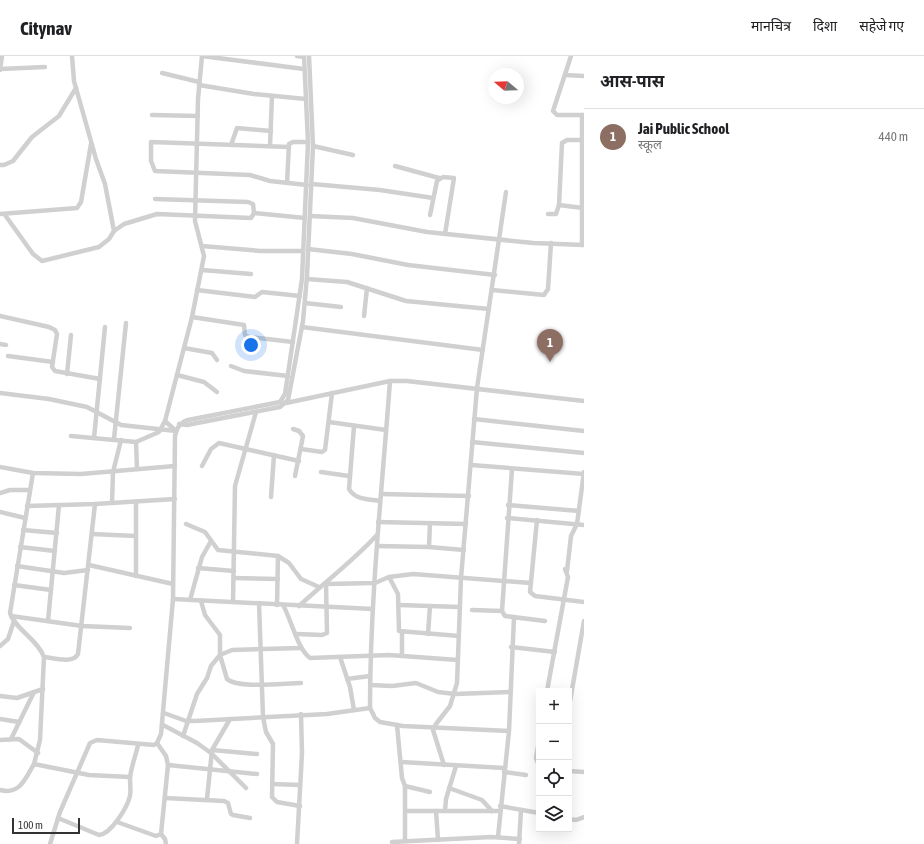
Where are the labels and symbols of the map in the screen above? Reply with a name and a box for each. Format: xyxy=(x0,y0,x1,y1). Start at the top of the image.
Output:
north arrow xyxy=(488,68,524,104)
pin: 1 xyxy=(537,329,563,362)
your location xyxy=(241,335,261,355)
scale bar xyxy=(12,816,80,835)

